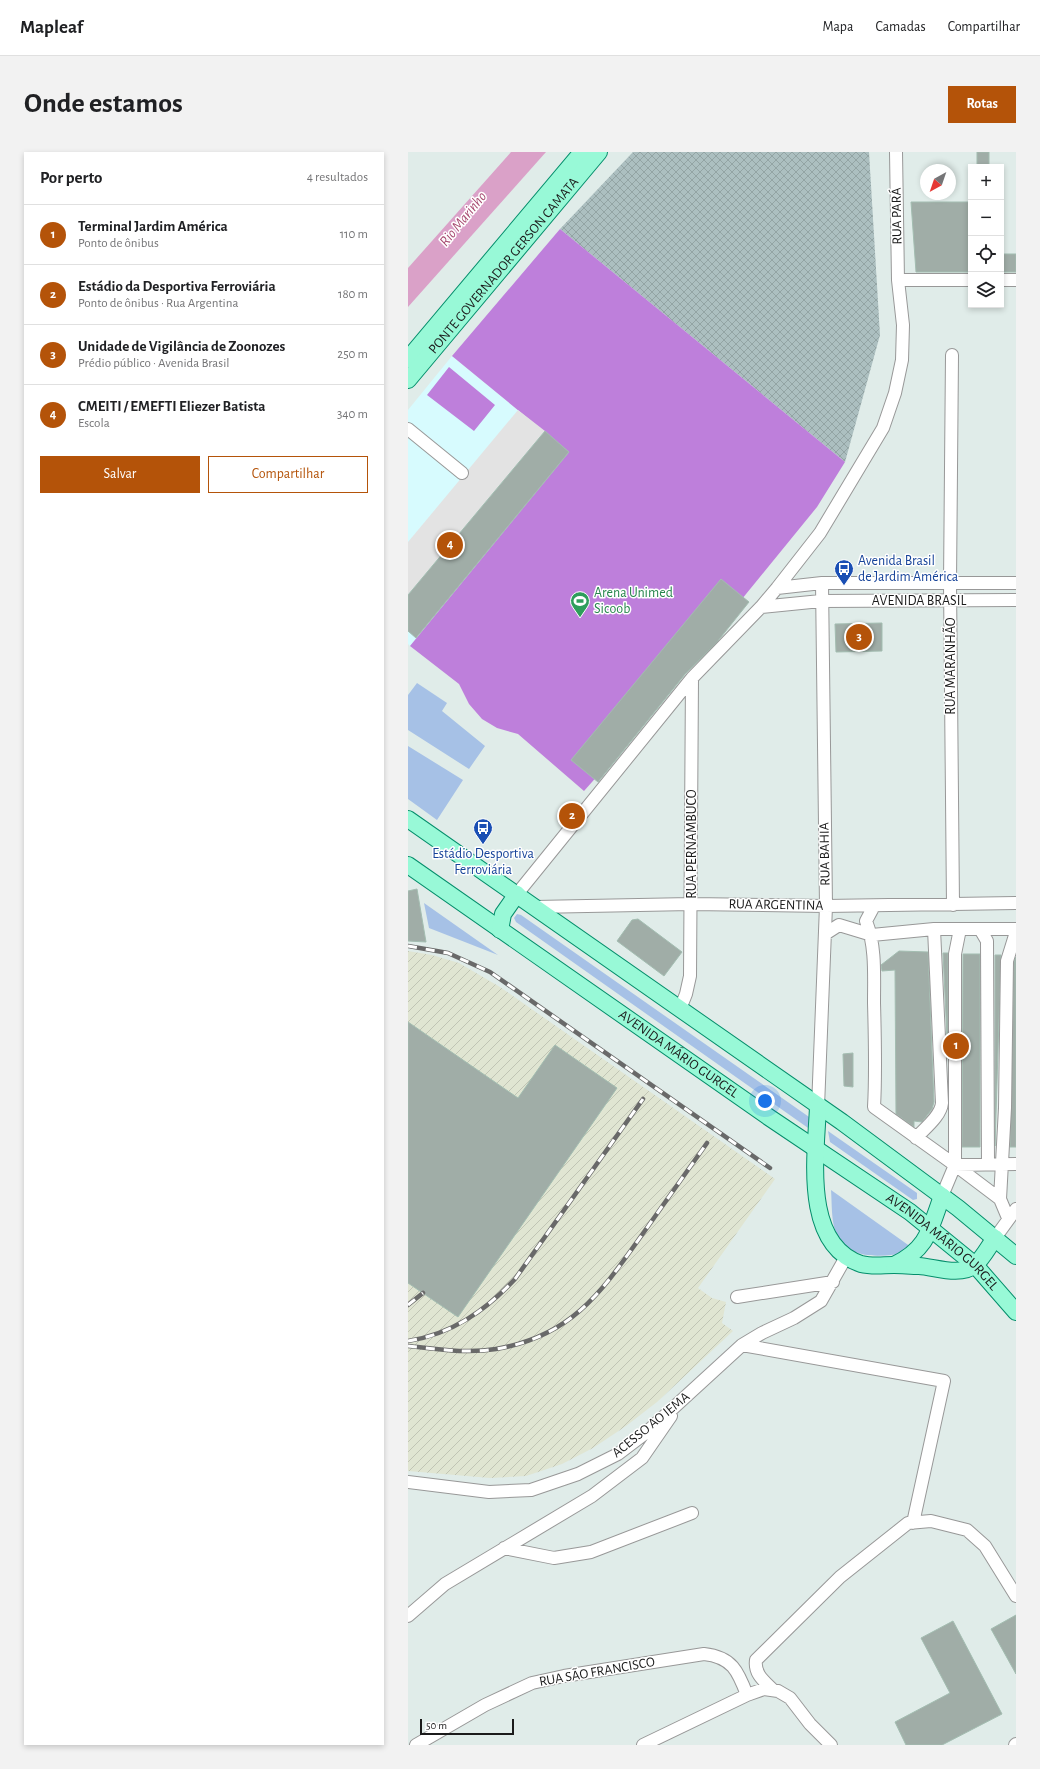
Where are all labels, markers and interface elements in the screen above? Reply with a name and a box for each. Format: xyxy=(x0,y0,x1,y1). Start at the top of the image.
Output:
text: Mapleaf xyxy=(20,18,83,37)
text: Mapa xyxy=(823,20,853,34)
text: Camadas xyxy=(875,20,926,34)
text: Compartilhar xyxy=(948,20,1020,34)
button: Rotas xyxy=(948,86,1016,123)
text: Onde estamos xyxy=(24,90,183,118)
north arrow xyxy=(920,164,956,200)
map controls xyxy=(968,164,1004,308)
button: + xyxy=(968,164,1004,200)
text: Por perto xyxy=(40,169,103,186)
text: 4 resultados xyxy=(307,171,368,184)
street label: PONTE GOVERNADOR GERSON CAMATA xyxy=(426,175,581,356)
street label: RUA PARÁ xyxy=(887,187,904,245)
water label: Rio Marinho xyxy=(437,189,489,249)
button: − xyxy=(968,200,1004,236)
text: Terminal Jardim América xyxy=(78,219,228,234)
text: 1 xyxy=(51,228,55,241)
text: 110 m xyxy=(340,228,368,241)
button: locate xyxy=(968,236,1004,272)
text: Ponto de ônibus xyxy=(78,237,159,250)
button: layers xyxy=(968,272,1004,308)
text: Estádio da Desportiva Ferroviária xyxy=(78,279,276,294)
text: 2 xyxy=(50,288,56,301)
text: 180 m xyxy=(338,288,368,301)
text: Ponto de ônibus · Rua Argentina xyxy=(78,297,238,310)
text: Unidade de Vigilância de Zoonozes xyxy=(78,339,285,354)
text: 3 xyxy=(50,348,56,361)
text: 250 m xyxy=(337,348,368,361)
text: Prédio público · Avenida Brasil xyxy=(78,357,230,370)
text: CMEITI / EMEFTI Eliezer Batista xyxy=(78,399,265,414)
text: 4 xyxy=(50,408,56,421)
text: 340 m xyxy=(337,408,368,421)
text: Escola xyxy=(78,417,110,430)
button: Salvar xyxy=(40,456,200,493)
button: Compartilhar xyxy=(208,456,368,493)
pin: 4 xyxy=(437,530,463,560)
place label: Avenida Brasil de Jardim América xyxy=(858,554,959,584)
bus stop icon: Avenida Brasil de Jardim América xyxy=(833,558,855,586)
place label: Arena Unimed Sicoob xyxy=(594,586,673,616)
sports icon: Arena Unimed Sicoob xyxy=(569,590,591,618)
street label: AVENIDA BRASIL xyxy=(872,594,966,608)
street label: RUA MARANHÃO xyxy=(942,617,958,715)
pin: 3 xyxy=(846,622,872,652)
street label: RUA PERNAMBUCO xyxy=(685,789,699,899)
pin: 2 xyxy=(559,801,585,831)
bus stop icon: Estádio Desportiva Ferroviária xyxy=(472,817,494,845)
street label: RUA BAHIA xyxy=(817,822,833,886)
place label: Estádio Desportiva Ferroviária xyxy=(432,847,534,877)
street label: RUA ARGENTINA xyxy=(728,897,824,913)
street label: AVENIDA MÁRIO GURGEL xyxy=(616,1007,741,1101)
pin: 1 xyxy=(943,1031,969,1061)
your location xyxy=(755,1091,775,1111)
street label: AVENIDA MÁRIO GURGEL xyxy=(883,1191,1001,1293)
street label: ACESSO AO IEMA xyxy=(610,1390,692,1460)
street label: RUA SÃO FRANCISCO xyxy=(538,1653,656,1689)
scale bar xyxy=(420,1717,514,1736)
text: 50 m xyxy=(426,1720,447,1731)

